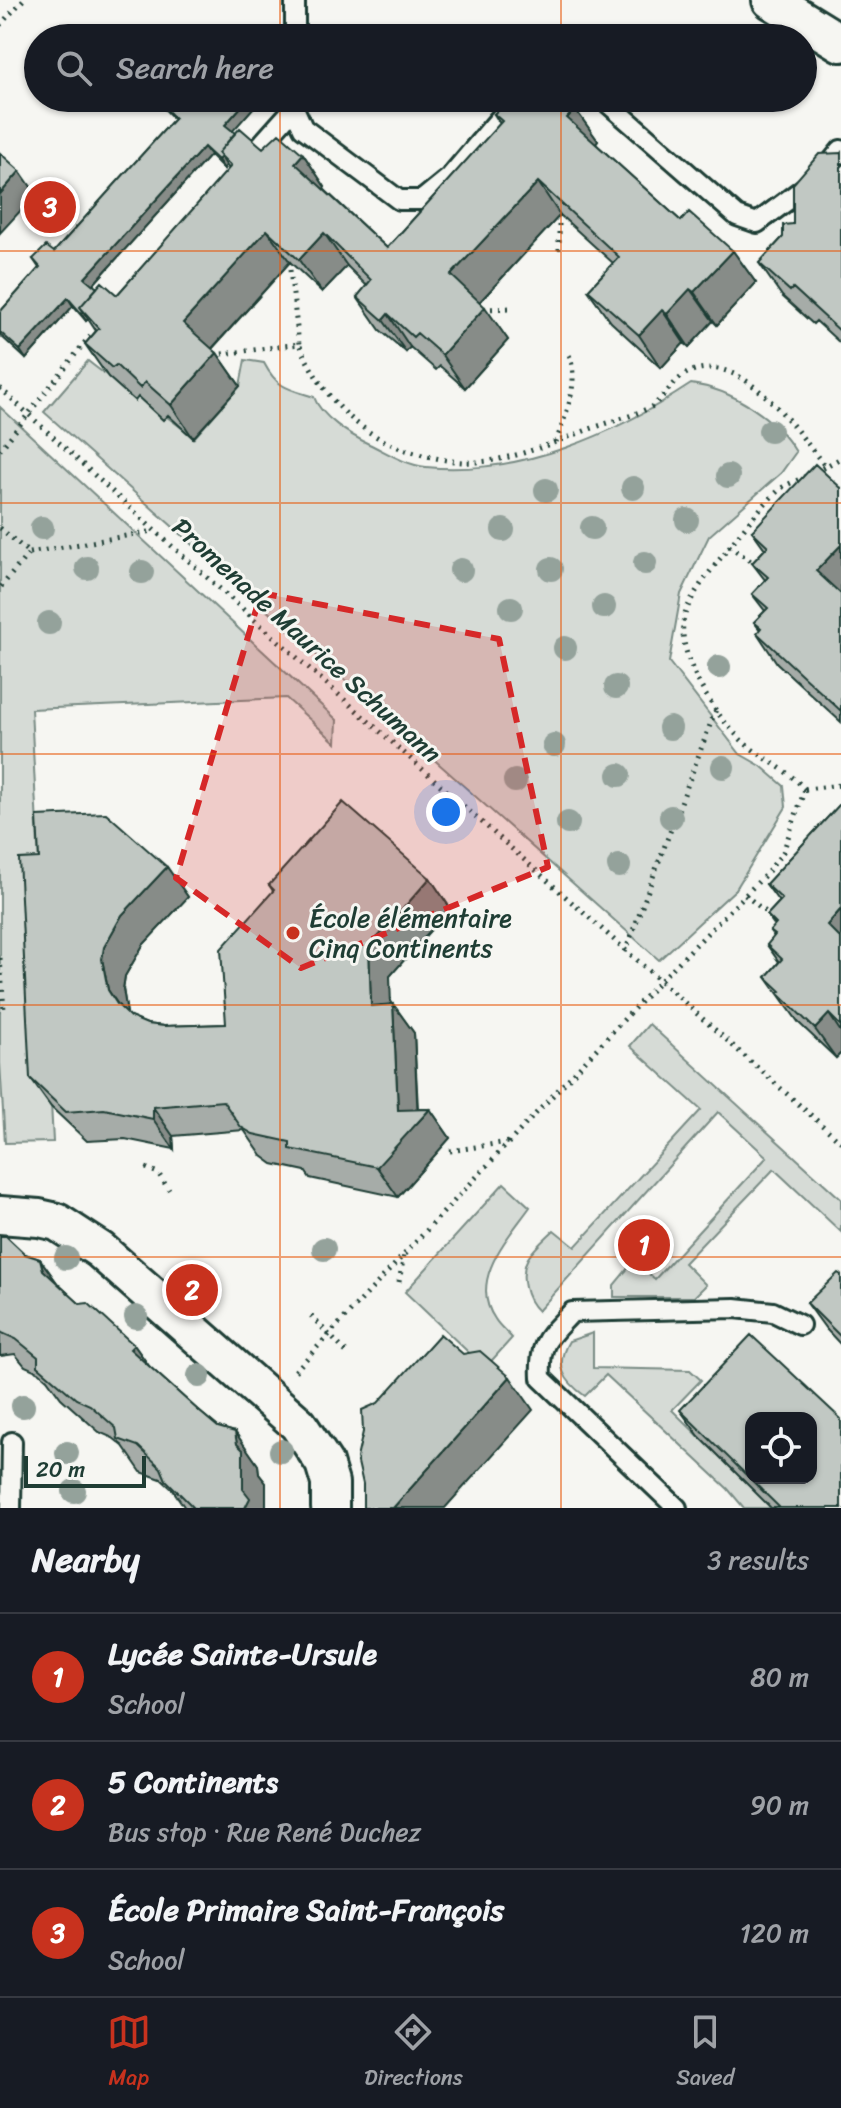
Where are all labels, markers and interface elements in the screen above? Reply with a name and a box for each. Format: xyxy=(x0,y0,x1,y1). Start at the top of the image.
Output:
search box xyxy=(24,24,817,112)
text: Search here xyxy=(116,41,274,95)
icon: search xyxy=(52,46,96,90)
pin: 3 xyxy=(24,177,76,237)
street label: Promenade Maurice Schumann xyxy=(161,505,453,775)
your location xyxy=(426,792,466,832)
place label: École élémentaire Cinq Continents xyxy=(309,895,512,971)
marker: École élémentaire Cinq Continents xyxy=(284,924,302,942)
pin: 1 xyxy=(618,1215,670,1275)
pin: 2 xyxy=(166,1260,218,1320)
map controls xyxy=(745,1412,817,1484)
button: locate xyxy=(745,1412,817,1484)
text: 20 m xyxy=(36,1450,85,1489)
scale bar xyxy=(24,1452,146,1488)
text: Nearby xyxy=(32,1530,140,1590)
text: 3 results xyxy=(707,1537,809,1583)
text: Lycée Sainte-Ursule xyxy=(108,1627,377,1681)
text: 1 xyxy=(52,1654,64,1700)
text: 80 m xyxy=(750,1654,809,1700)
text: School xyxy=(108,1681,185,1727)
text: 5 Continents xyxy=(108,1755,278,1809)
text: 2 xyxy=(50,1782,66,1828)
text: 90 m xyxy=(750,1782,809,1828)
text: Bus stop · Rue René Duchez xyxy=(108,1809,421,1855)
text: École Primaire Saint-François xyxy=(108,1883,504,1937)
text: 3 xyxy=(51,1910,65,1956)
text: 120 m xyxy=(740,1910,809,1956)
text: School xyxy=(108,1937,185,1983)
tab: Map xyxy=(107,2010,151,2097)
tab: Directions xyxy=(364,2010,463,2097)
tab: Saved xyxy=(676,2010,734,2097)

